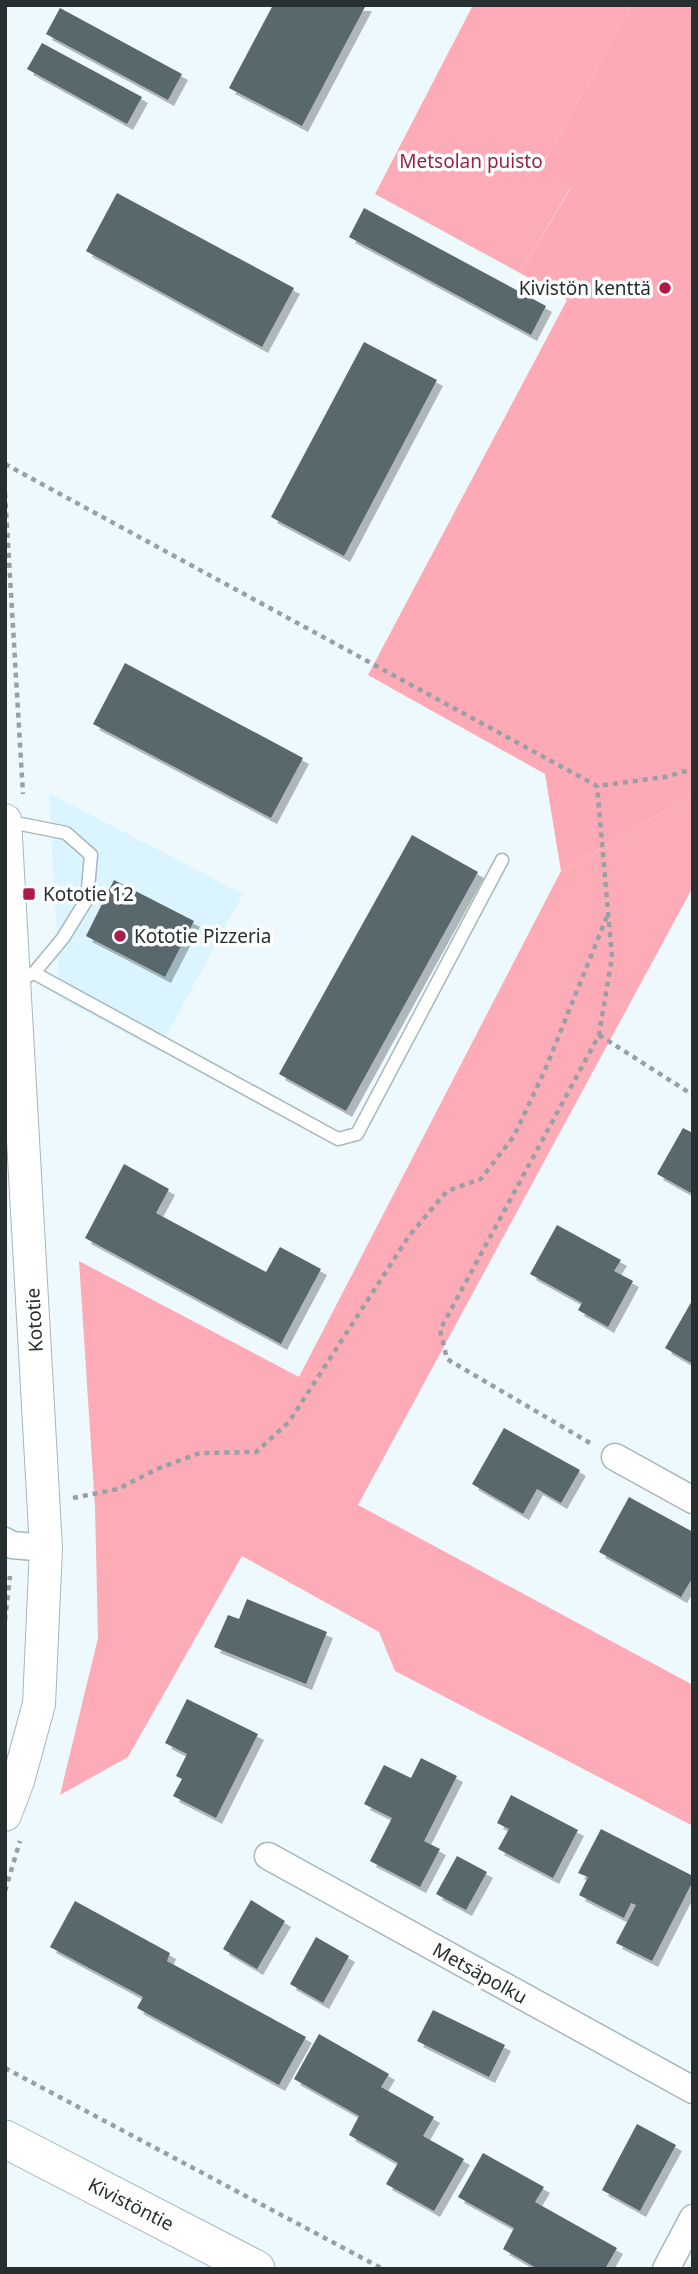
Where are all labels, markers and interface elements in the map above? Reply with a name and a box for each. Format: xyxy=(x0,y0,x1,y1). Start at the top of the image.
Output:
park label: Metsolan puisto xyxy=(399,148,543,174)
place label: Kivistön kenttä xyxy=(519,275,651,301)
marker: Kivistön kenttä xyxy=(657,280,673,296)
place label: Kototie 12 xyxy=(43,881,134,907)
marker: Kototie 12 xyxy=(21,886,37,902)
place label: Kototie Pizzeria xyxy=(134,923,271,949)
marker: Kototie Pizzeria xyxy=(112,928,128,944)
street label: Kototie xyxy=(19,1287,49,1353)
street label: Metsäpolku xyxy=(428,1936,532,2010)
street label: Kivistöntie xyxy=(84,2171,178,2237)

